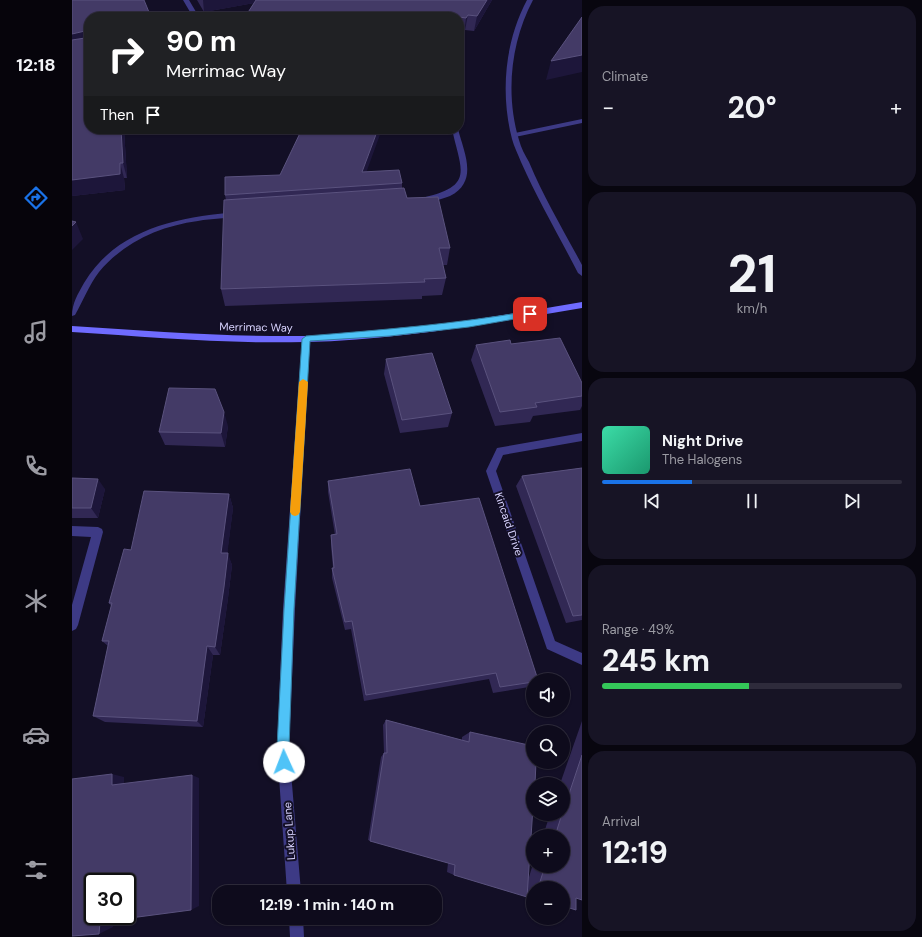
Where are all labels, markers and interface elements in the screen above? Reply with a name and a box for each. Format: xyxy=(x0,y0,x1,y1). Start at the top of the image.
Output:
text: 90 m xyxy=(166,23,236,60)
icon: right xyxy=(100,28,152,80)
text: 12:18 xyxy=(16,53,56,77)
text: Merrimac Way xyxy=(166,59,286,83)
text: Climate xyxy=(602,68,648,85)
text: 20° xyxy=(727,88,777,127)
text: − xyxy=(602,93,614,122)
text: + xyxy=(890,93,902,122)
icon: arrive xyxy=(142,104,164,126)
text: Then xyxy=(100,105,134,125)
icon: directions xyxy=(22,184,50,212)
text: 21 xyxy=(728,240,776,308)
pin xyxy=(513,297,547,331)
text: km/h xyxy=(737,300,767,317)
icon: arrive xyxy=(519,303,541,325)
icon: music xyxy=(22,318,50,346)
street label: Merrimac Way xyxy=(219,319,293,335)
text: Night Drive xyxy=(662,431,743,451)
text: The Halogens xyxy=(662,451,742,468)
icon: phone xyxy=(22,452,50,480)
street label: Kincaid Drive xyxy=(492,490,526,558)
icon: previous xyxy=(641,490,663,512)
icon: pause xyxy=(741,490,763,512)
icon: next xyxy=(841,490,863,512)
icon: climate xyxy=(22,587,50,615)
text: Range · 49% xyxy=(602,621,674,638)
text: 245 km xyxy=(602,641,710,680)
map controls xyxy=(526,673,570,925)
button: sound xyxy=(526,673,570,717)
icon: car xyxy=(22,721,50,749)
button: search xyxy=(526,725,570,769)
position arrow xyxy=(263,741,305,783)
button: layers xyxy=(526,777,570,821)
street label: Lukup Lane xyxy=(280,802,298,860)
text: Arrival xyxy=(602,813,640,830)
button: + xyxy=(526,829,570,873)
text: 12:19 xyxy=(602,833,668,872)
icon: filters xyxy=(22,856,50,884)
speed limit sign: 30 xyxy=(84,873,136,925)
button: − xyxy=(526,881,570,925)
text: 12:19 · 1 min · 140 m xyxy=(260,895,394,915)

